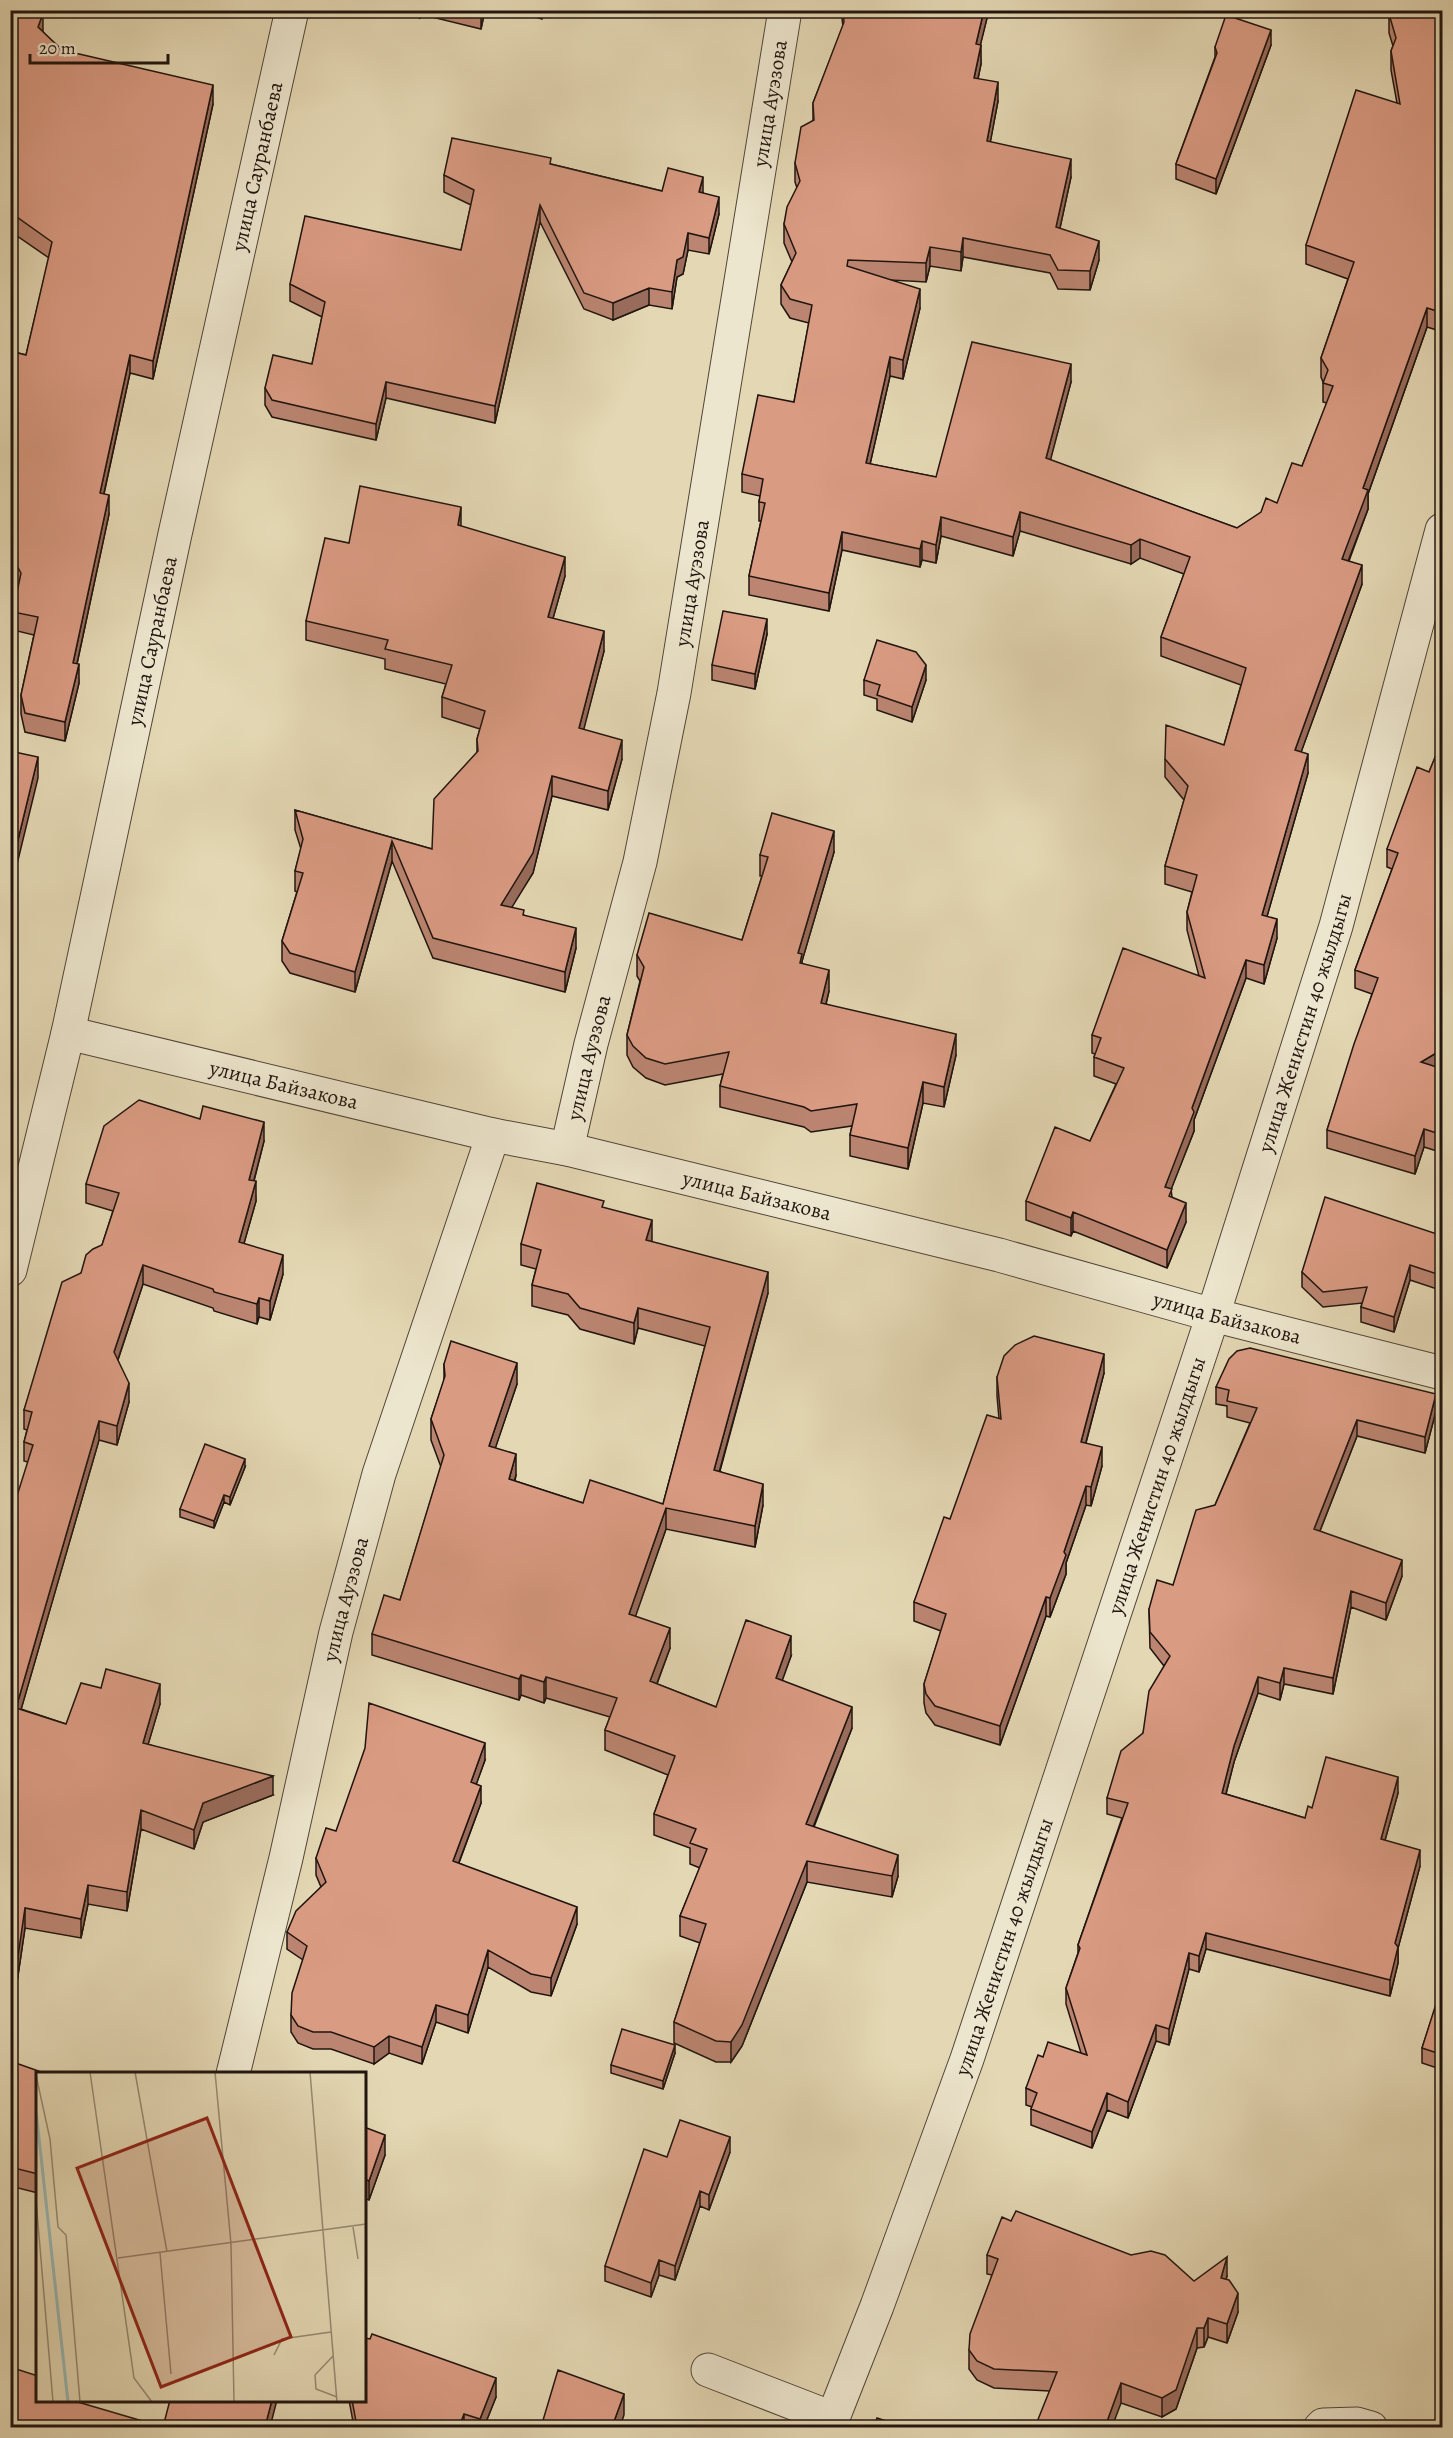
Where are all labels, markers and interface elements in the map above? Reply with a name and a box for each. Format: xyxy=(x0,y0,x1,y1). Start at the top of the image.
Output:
scale bar xyxy=(30,27,168,65)
text: 20 m xyxy=(39,36,76,60)
street label: улица Ауэзова xyxy=(746,38,794,170)
street label: улица Сауранбаева xyxy=(224,79,290,255)
street label: улица Ауэзова xyxy=(668,517,716,649)
street label: улица Сауранбаева xyxy=(120,553,184,729)
street label: улица Женистин 40 жылдыгы xyxy=(1251,890,1358,1157)
street label: улица Ауэзова xyxy=(560,991,618,1124)
street label: улица Байзакова xyxy=(206,1053,361,1116)
street label: улица Байзакова xyxy=(679,1164,834,1227)
street label: улица Байзакова xyxy=(1149,1285,1304,1351)
street label: улица Женистин 40 жылдыгы xyxy=(1101,1353,1212,1619)
street label: улица Ауэзова xyxy=(316,1533,375,1665)
street label: улица Женистин 40 жылдыгы xyxy=(948,1814,1060,2081)
inset map xyxy=(36,2072,366,2402)

